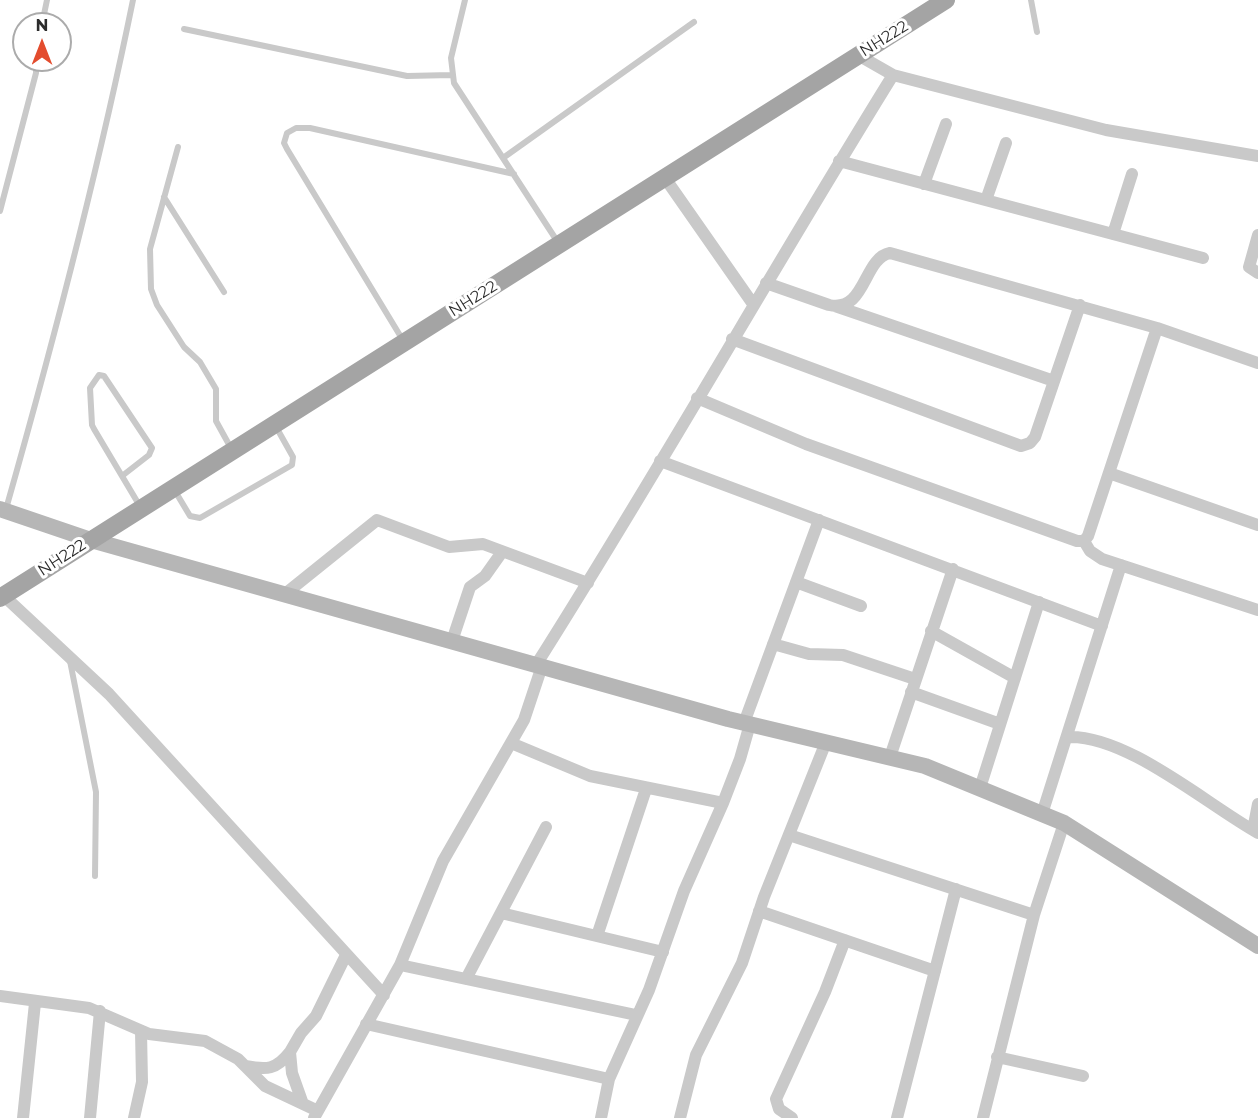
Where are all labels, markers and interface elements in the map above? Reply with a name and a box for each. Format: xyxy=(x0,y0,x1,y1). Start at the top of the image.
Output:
north arrow xyxy=(12,12,72,72)
text: N xyxy=(36,16,48,35)
street label: NH222 xyxy=(856,17,912,61)
street label: NH222 xyxy=(445,277,501,321)
street label: NH222 xyxy=(34,535,90,581)

